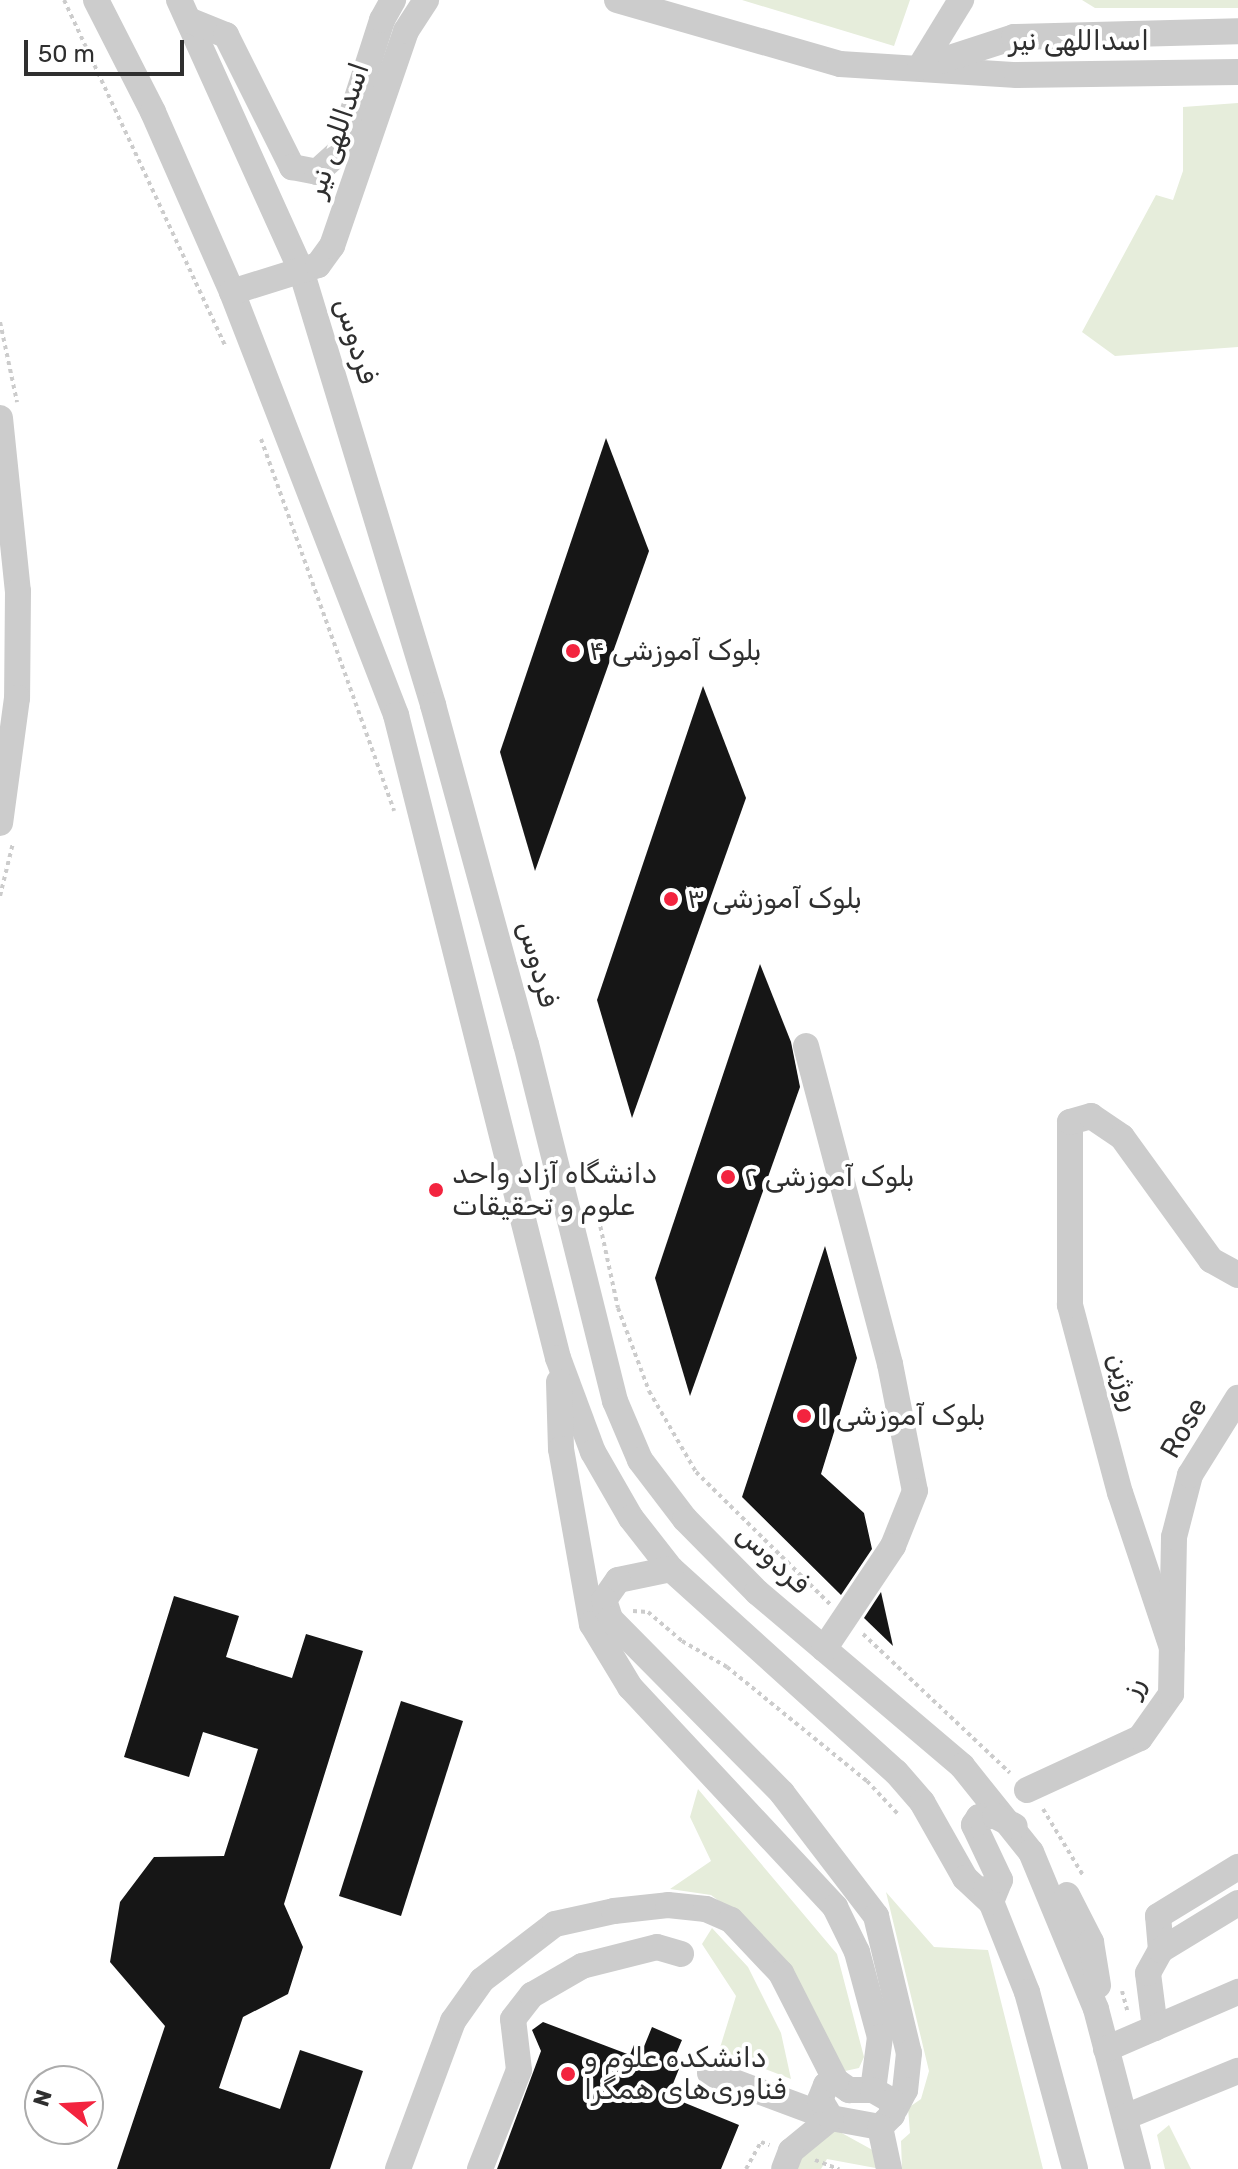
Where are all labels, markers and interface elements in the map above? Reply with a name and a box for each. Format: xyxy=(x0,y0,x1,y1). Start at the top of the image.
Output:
scale bar xyxy=(28,24,188,74)
street label: اسداللهی نیر xyxy=(1009,24,1149,58)
text: 50 m xyxy=(38,40,95,68)
street label: اسداللهی نیر xyxy=(299,58,377,202)
street label: فردوس xyxy=(327,294,385,388)
place label: بلوک آموزشی ۴ xyxy=(589,634,762,668)
marker: بلوک آموزشی ۴ xyxy=(564,642,582,660)
place label: بلوک آموزشی ۳ xyxy=(687,882,862,916)
marker: بلوک آموزشی ۳ xyxy=(662,890,680,908)
street label: فردوس xyxy=(510,917,566,1011)
place label: دانشگاه آزاد واحد علوم و تحقیقات xyxy=(452,1157,657,1223)
place label: بلوک آموزشی ۲ xyxy=(744,1160,915,1194)
marker: بلوک آموزشی ۲ xyxy=(719,1168,737,1186)
marker: دانشگاه آزاد واحد علوم و تحقیقات xyxy=(427,1181,445,1199)
street label: روژین xyxy=(1100,1349,1148,1415)
street label: Rose xyxy=(1153,1392,1215,1464)
place label: بلوک آموزشی ۱ xyxy=(820,1399,985,1433)
marker: بلوک آموزشی ۱ xyxy=(795,1407,813,1425)
street label: فردوس xyxy=(729,1517,817,1601)
street label: رز xyxy=(1114,1671,1152,1703)
place label: دانشکده علوم و فناوری‌های همگرا xyxy=(584,2041,786,2107)
north arrow xyxy=(24,2065,104,2145)
marker: دانشکده علوم و فناوری‌های همگرا xyxy=(559,2065,577,2083)
text: N xyxy=(27,2086,58,2110)

